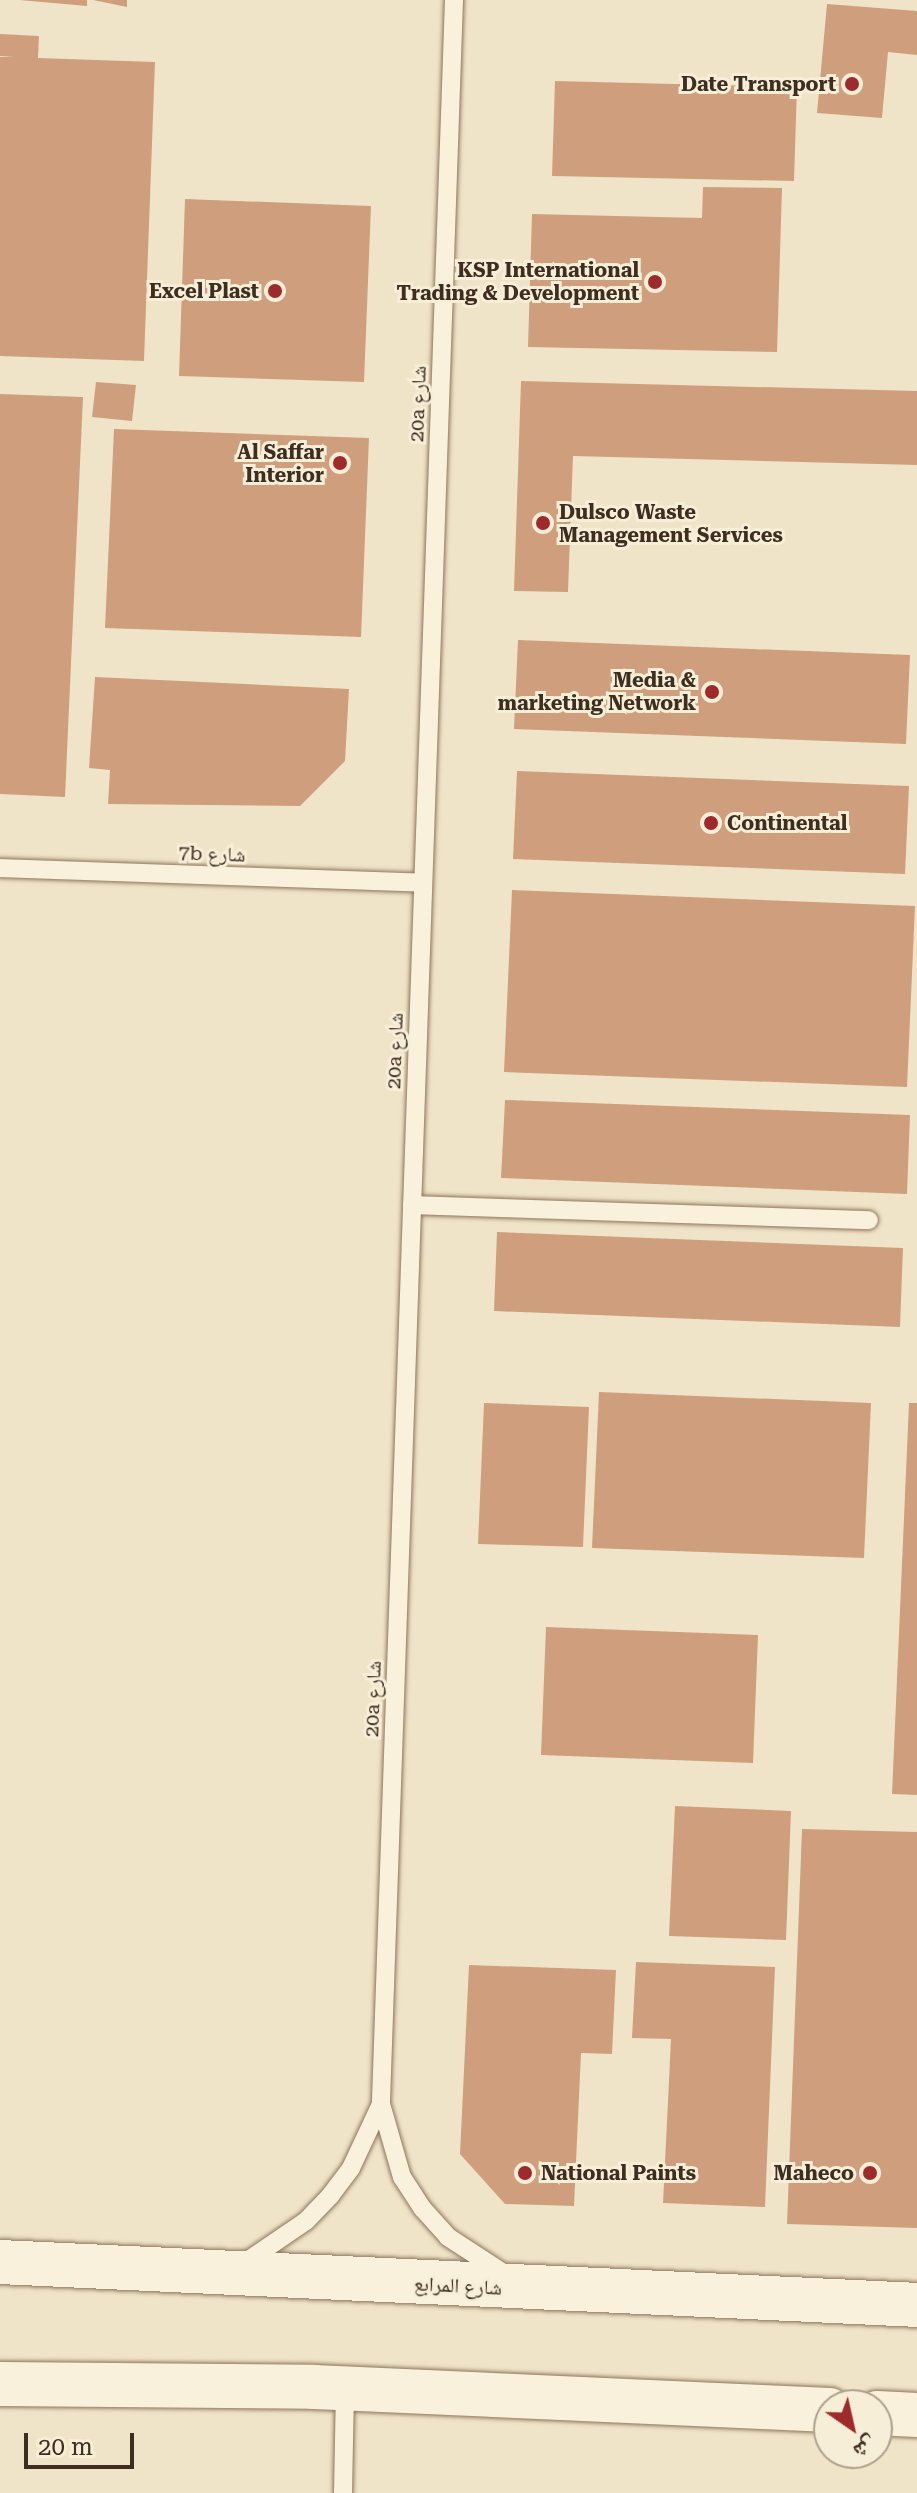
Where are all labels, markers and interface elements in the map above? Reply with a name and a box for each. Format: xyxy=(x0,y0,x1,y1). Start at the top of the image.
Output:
place label: Date Transport xyxy=(681,72,836,96)
marker: Date Transport xyxy=(843,75,861,93)
place label: KSP International Trading & Development xyxy=(396,258,639,305)
marker: KSP International Trading & Development xyxy=(646,273,664,291)
place label: Excel Plast xyxy=(149,279,259,303)
marker: Excel Plast xyxy=(266,282,284,300)
street label: 20a شارع xyxy=(405,365,431,443)
place label: Al Saffar Interior xyxy=(237,440,324,487)
marker: Al Saffar Interior xyxy=(331,454,349,472)
place label: Dulsco Waste Management Services xyxy=(559,500,783,547)
marker: Dulsco Waste Management Services xyxy=(534,514,552,532)
place label: Media & marketing Network xyxy=(498,668,696,715)
marker: Media & marketing Network xyxy=(703,683,721,701)
place label: Continental xyxy=(727,811,847,835)
marker: Continental xyxy=(702,814,720,832)
street label: 7b شارع xyxy=(178,841,246,867)
street label: 20a شارع xyxy=(382,1012,408,1090)
street label: 20a شارع xyxy=(360,1660,386,1738)
place label: National Paints xyxy=(541,2161,696,2185)
place label: Maheco xyxy=(773,2161,854,2185)
marker: National Paints xyxy=(516,2164,534,2182)
marker: Maheco xyxy=(861,2164,879,2182)
street label: شارع المرابع xyxy=(413,2272,503,2300)
north arrow xyxy=(813,2389,893,2469)
scale bar xyxy=(28,2417,138,2467)
text: ش xyxy=(849,2431,882,2465)
text: 20 m xyxy=(38,2433,93,2461)

